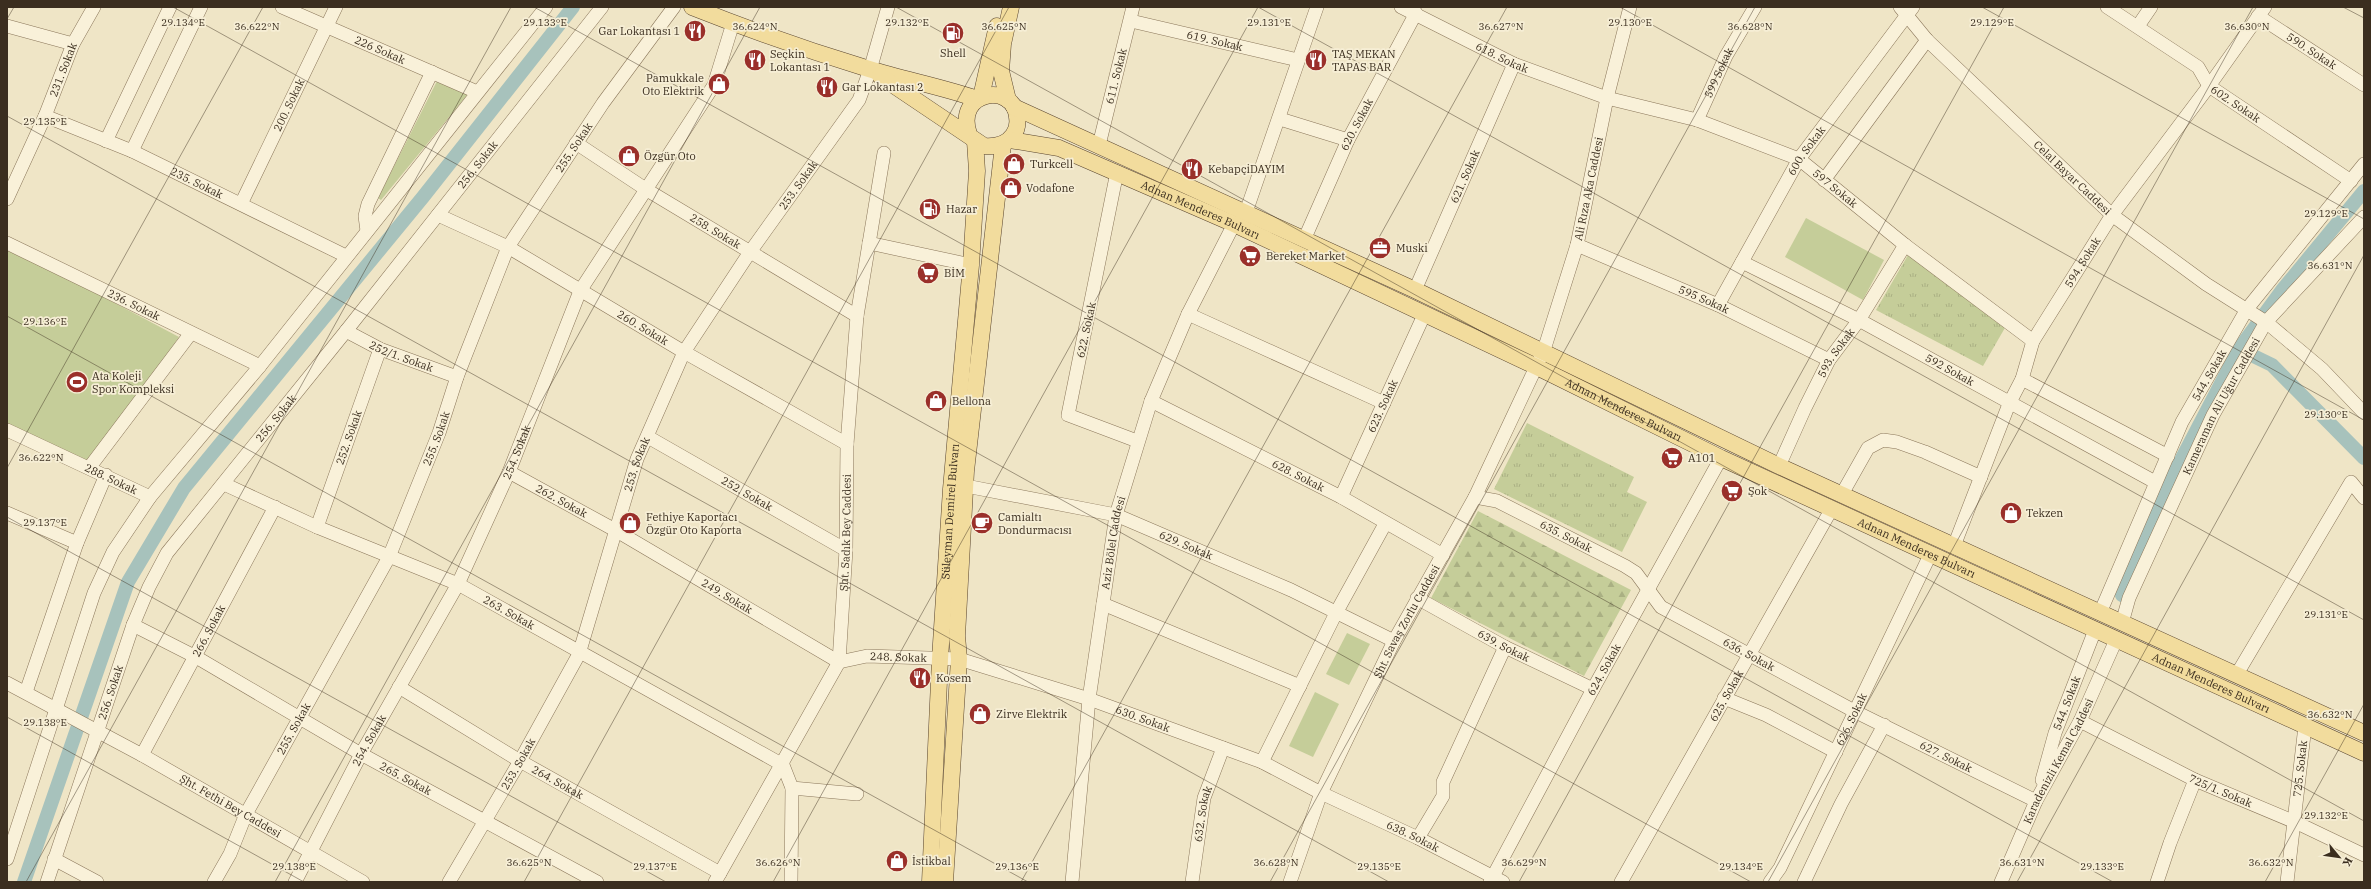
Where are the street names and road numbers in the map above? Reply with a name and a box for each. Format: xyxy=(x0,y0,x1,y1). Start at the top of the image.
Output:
street label: 619. Sokak xyxy=(1185,27,1245,54)
street label: 590. Sokak xyxy=(2284,30,2340,73)
street label: 226 Sokak xyxy=(353,33,408,67)
street label: 618. Sokak xyxy=(1473,39,1531,76)
street label: 231. Sokak xyxy=(46,40,80,99)
street label: 599 Sokak xyxy=(1701,44,1737,100)
street label: 611. Sokak xyxy=(1102,46,1130,105)
street label: 200. Sokak xyxy=(270,76,308,134)
street label: 602. Sokak xyxy=(2208,82,2264,126)
street label: 620. Sokak xyxy=(1337,95,1376,153)
street label: 255. Sokak xyxy=(552,119,596,175)
street label: 600. Sokak xyxy=(1784,123,1829,178)
street label: Ali Rıza Aka Caddesi xyxy=(1571,135,1606,242)
street label: 256. Sokak xyxy=(454,137,501,191)
street label: Celal Bayar Caddesi xyxy=(2031,138,2115,218)
street label: 621. Sokak xyxy=(1447,147,1483,205)
street label: 253. Sokak xyxy=(776,157,821,212)
street label: 235. Sokak xyxy=(168,164,226,202)
street label: 597 Sokak xyxy=(1810,166,1861,211)
street label: Adnan Menderes Bulvarı xyxy=(1139,178,1262,242)
street label: 258. Sokak xyxy=(687,210,744,252)
street label: 594. Sokak xyxy=(2061,234,2104,290)
street label: 595 Sokak xyxy=(1676,282,1732,317)
street label: 236. Sokak xyxy=(105,286,163,324)
street label: 622. Sokak xyxy=(1073,300,1099,359)
street label: 260. Sokak xyxy=(615,307,671,348)
street label: 593. Sokak xyxy=(1814,325,1858,380)
street label: Kameraman Ali Uğur Caddesi xyxy=(2180,334,2263,477)
street label: 252/1. Sokak xyxy=(367,338,436,375)
street label: 544. Sokak xyxy=(2189,346,2230,403)
street label: 592 Sokak xyxy=(1923,351,1977,389)
street label: Adnan Menderes Bulvarı xyxy=(1563,375,1685,445)
street label: 623. Sokak xyxy=(1364,377,1401,435)
street label: 256. Sokak xyxy=(252,391,299,445)
street label: 252. Sokak xyxy=(333,408,365,467)
street label: 255. Sokak xyxy=(420,409,453,468)
street label: 254. Sokak xyxy=(500,423,534,482)
street label: 253. Sokak xyxy=(621,434,653,493)
street label: Süleyman Demirel Bulvarı xyxy=(938,443,962,580)
street label: 628. Sokak xyxy=(1270,456,1327,495)
street label: 288. Sokak xyxy=(82,460,140,497)
street label: 252. Sokak xyxy=(719,473,776,514)
street label: Şht. Sadık Bey Caddesi xyxy=(836,473,854,592)
street label: 262. Sokak xyxy=(533,481,590,521)
street label: Aziz Bölel Caddesi xyxy=(1098,494,1129,590)
street label: Adnan Menderes Bulvarı xyxy=(1855,515,1978,581)
street label: 635. Sokak xyxy=(1538,517,1595,556)
street label: 629. Sokak xyxy=(1157,527,1215,563)
street label: Şht. Savaş Zorlu Caddesi xyxy=(1370,562,1443,680)
street label: 249. Sokak xyxy=(699,576,756,617)
street label: 263. Sokak xyxy=(481,592,538,633)
street label: 266. Sokak xyxy=(189,602,229,659)
street label: 639. Sokak xyxy=(1475,626,1533,665)
street label: 636. Sokak xyxy=(1721,635,1778,674)
street label: 624. Sokak xyxy=(1584,641,1624,698)
street label: 248. Sokak xyxy=(870,649,928,665)
street label: Adnan Menderes Bulvarı xyxy=(2150,650,2273,716)
street label: 256. Sokak xyxy=(95,663,126,722)
street label: 625. Sokak xyxy=(1706,667,1747,724)
street label: 544. Sokak xyxy=(2050,673,2084,732)
street label: 626. Sokak xyxy=(1833,690,1870,748)
street label: Karadenizli Kemal Caddesi xyxy=(2020,696,2096,826)
street label: 255. Sokak xyxy=(274,700,314,757)
street label: 630. Sokak xyxy=(1114,702,1173,735)
street label: 254. Sokak xyxy=(349,711,389,768)
street label: 253. Sokak xyxy=(498,735,539,792)
street label: 627. Sokak xyxy=(1917,738,1975,776)
street label: 725. Sokak xyxy=(2290,739,2310,798)
street label: 265. Sokak xyxy=(377,759,435,798)
street label: 264. Sokak xyxy=(529,762,586,802)
street label: Şht. Fethi Bey Caddesi xyxy=(177,771,284,841)
street label: 725/1. Sokak xyxy=(2186,771,2255,810)
street label: 632. Sokak xyxy=(1191,783,1215,843)
street label: 638. Sokak xyxy=(1384,817,1442,855)

